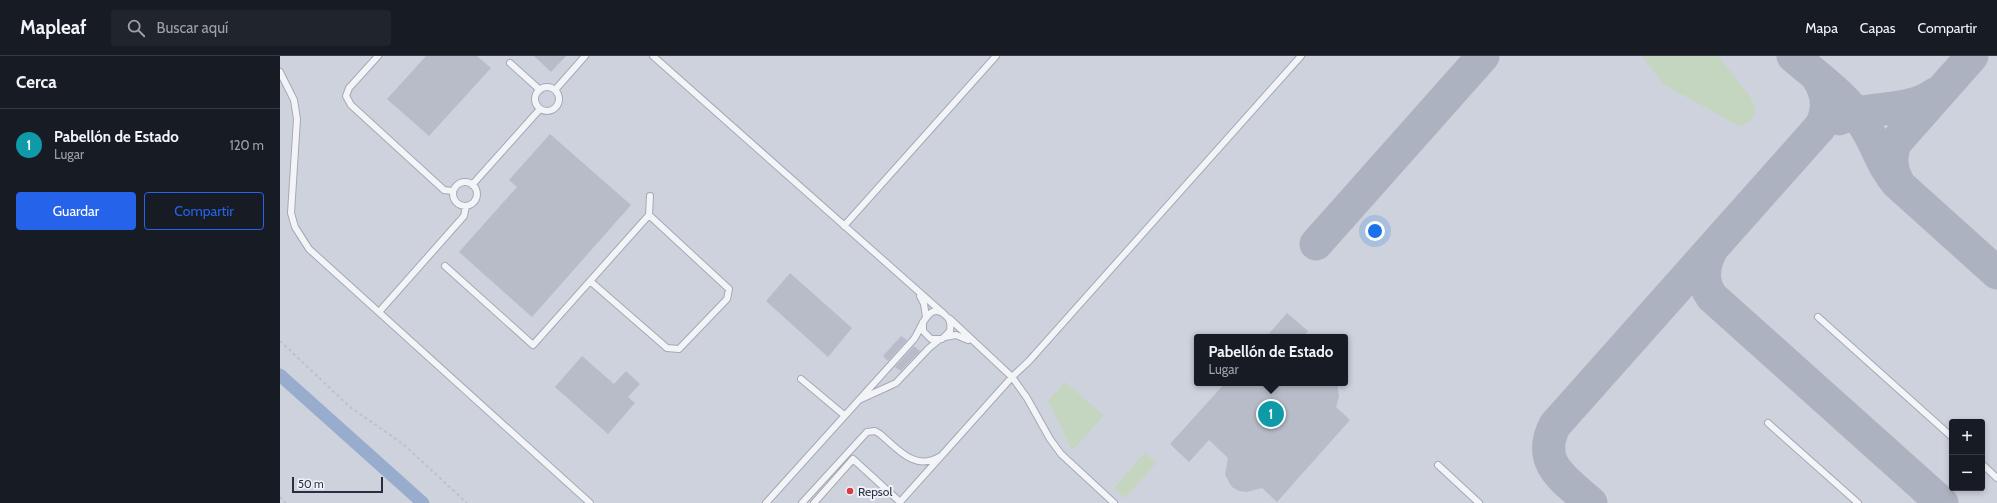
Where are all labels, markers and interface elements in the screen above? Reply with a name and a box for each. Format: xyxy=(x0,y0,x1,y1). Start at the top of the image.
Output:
search box xyxy=(111,10,391,46)
text: Mapleaf xyxy=(20,16,87,39)
icon: search xyxy=(125,17,147,39)
text: Buscar aquí xyxy=(157,19,228,37)
text: Mapa xyxy=(1805,19,1838,37)
text: Capas xyxy=(1860,19,1896,37)
text: Compartir xyxy=(1918,19,1977,37)
text: Cerca xyxy=(16,72,57,92)
text: Pabellón de Estado xyxy=(54,128,179,146)
text: 1 xyxy=(27,137,31,153)
text: 120 m xyxy=(230,137,264,153)
text: Lugar xyxy=(54,146,84,162)
button: Guardar xyxy=(16,192,136,230)
button: Compartir xyxy=(144,192,264,230)
your location xyxy=(1365,221,1385,241)
popup xyxy=(1194,334,1348,386)
text: Pabellón de Estado xyxy=(1209,343,1333,361)
text: Lugar xyxy=(1209,361,1239,377)
pin: 1 xyxy=(1258,399,1284,429)
map controls xyxy=(1949,419,1985,491)
button: + xyxy=(1949,419,1985,455)
button: − xyxy=(1949,455,1985,491)
scale bar xyxy=(292,475,383,494)
text: 50 m xyxy=(298,477,324,491)
place label: Repsol xyxy=(858,484,892,499)
marker: Repsol xyxy=(845,486,855,496)

